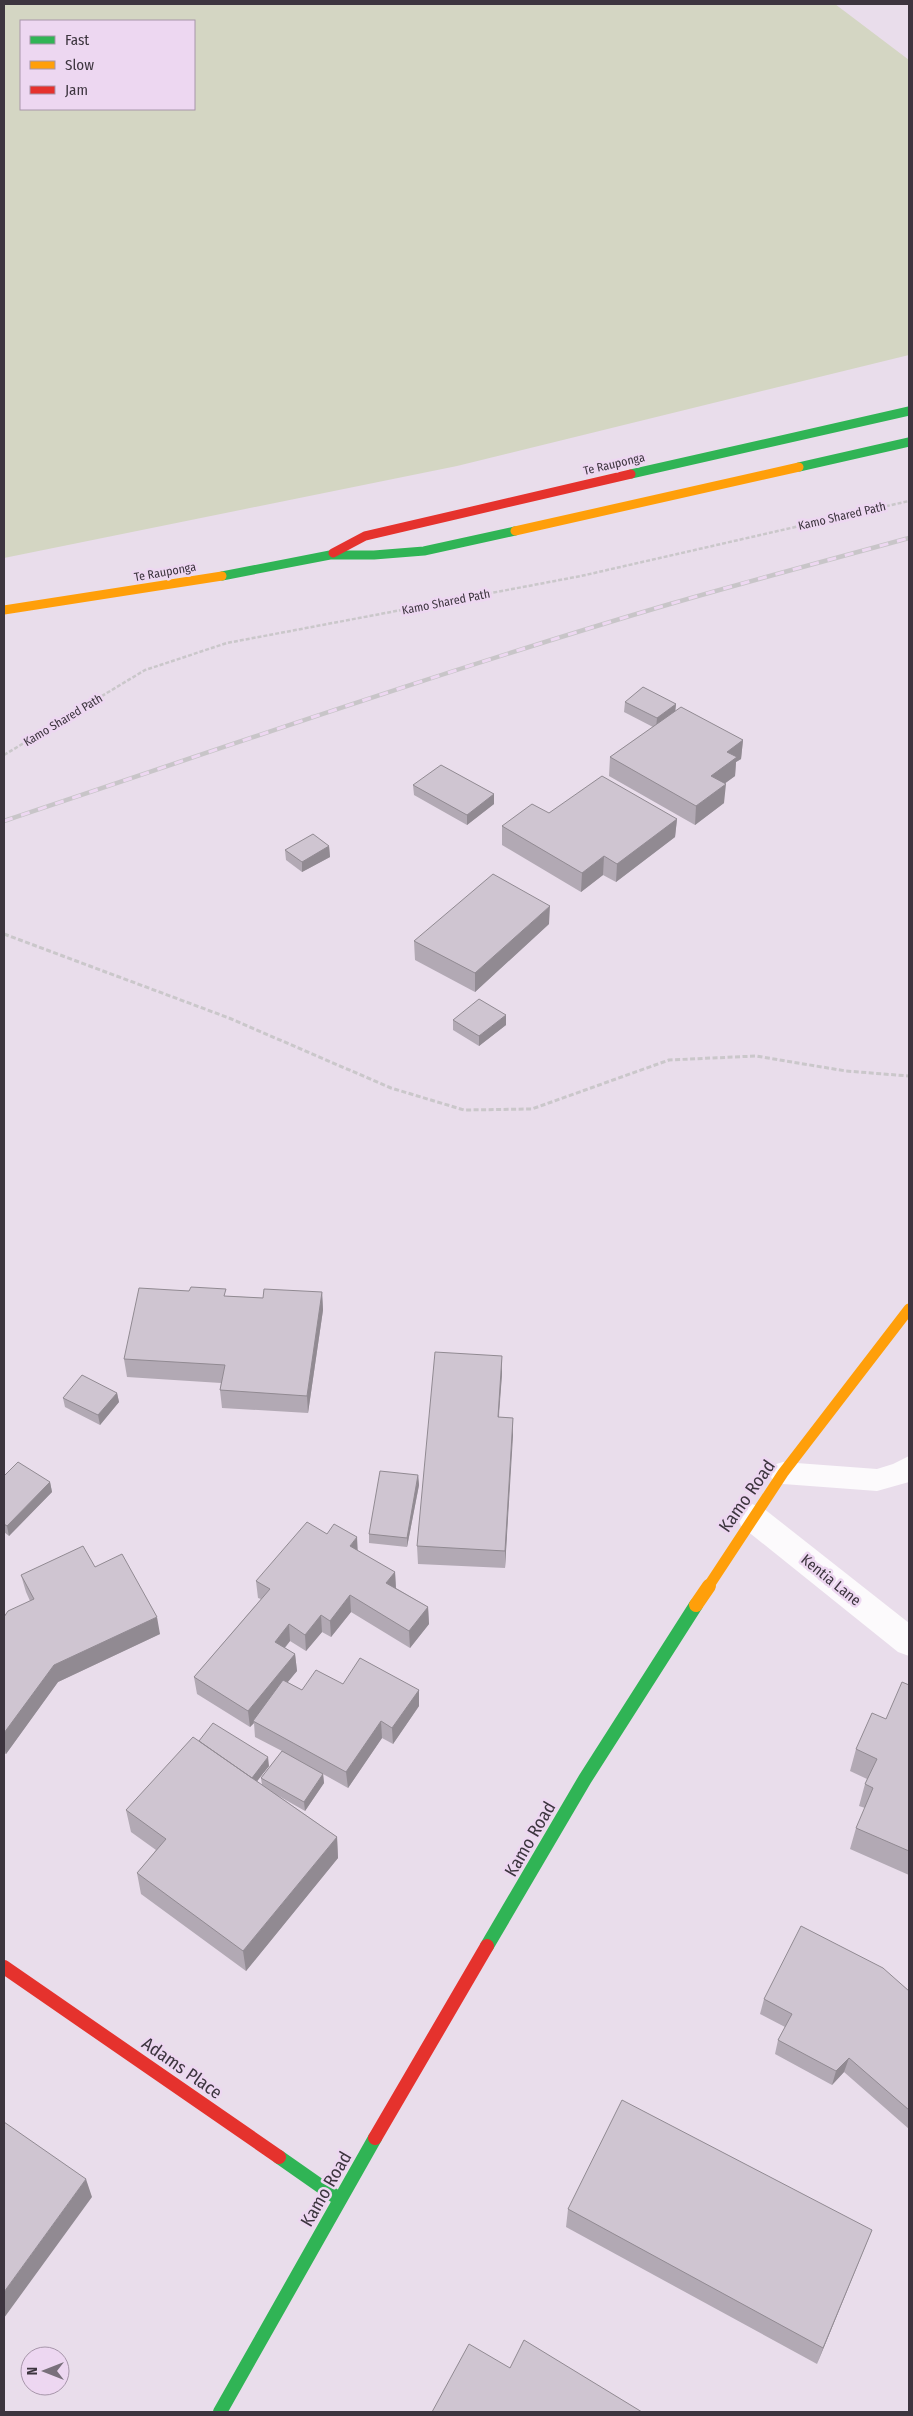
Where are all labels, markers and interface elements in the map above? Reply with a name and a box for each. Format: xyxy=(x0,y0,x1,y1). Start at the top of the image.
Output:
legend xyxy=(20,20,195,110)
text: Fast xyxy=(65,31,89,49)
text: Slow xyxy=(65,56,94,74)
text: Jam xyxy=(65,81,88,99)
street label: Te Rauponga xyxy=(582,450,646,478)
street label: Kamo Shared Path xyxy=(797,499,887,533)
street label: Te Rauponga xyxy=(133,560,197,584)
street label: Kamo Shared Path xyxy=(401,587,491,617)
street label: Kamo Shared Path xyxy=(21,691,105,749)
street label: Kamo Road xyxy=(714,1456,780,1536)
street label: Kentia Lane xyxy=(797,1550,865,1610)
street label: Kamo Road xyxy=(500,1798,560,1880)
street label: Adams Place xyxy=(138,2032,226,2104)
street label: Kamo Road xyxy=(296,2148,356,2230)
north arrow xyxy=(20,2346,70,2396)
text: N xyxy=(24,2367,41,2375)

